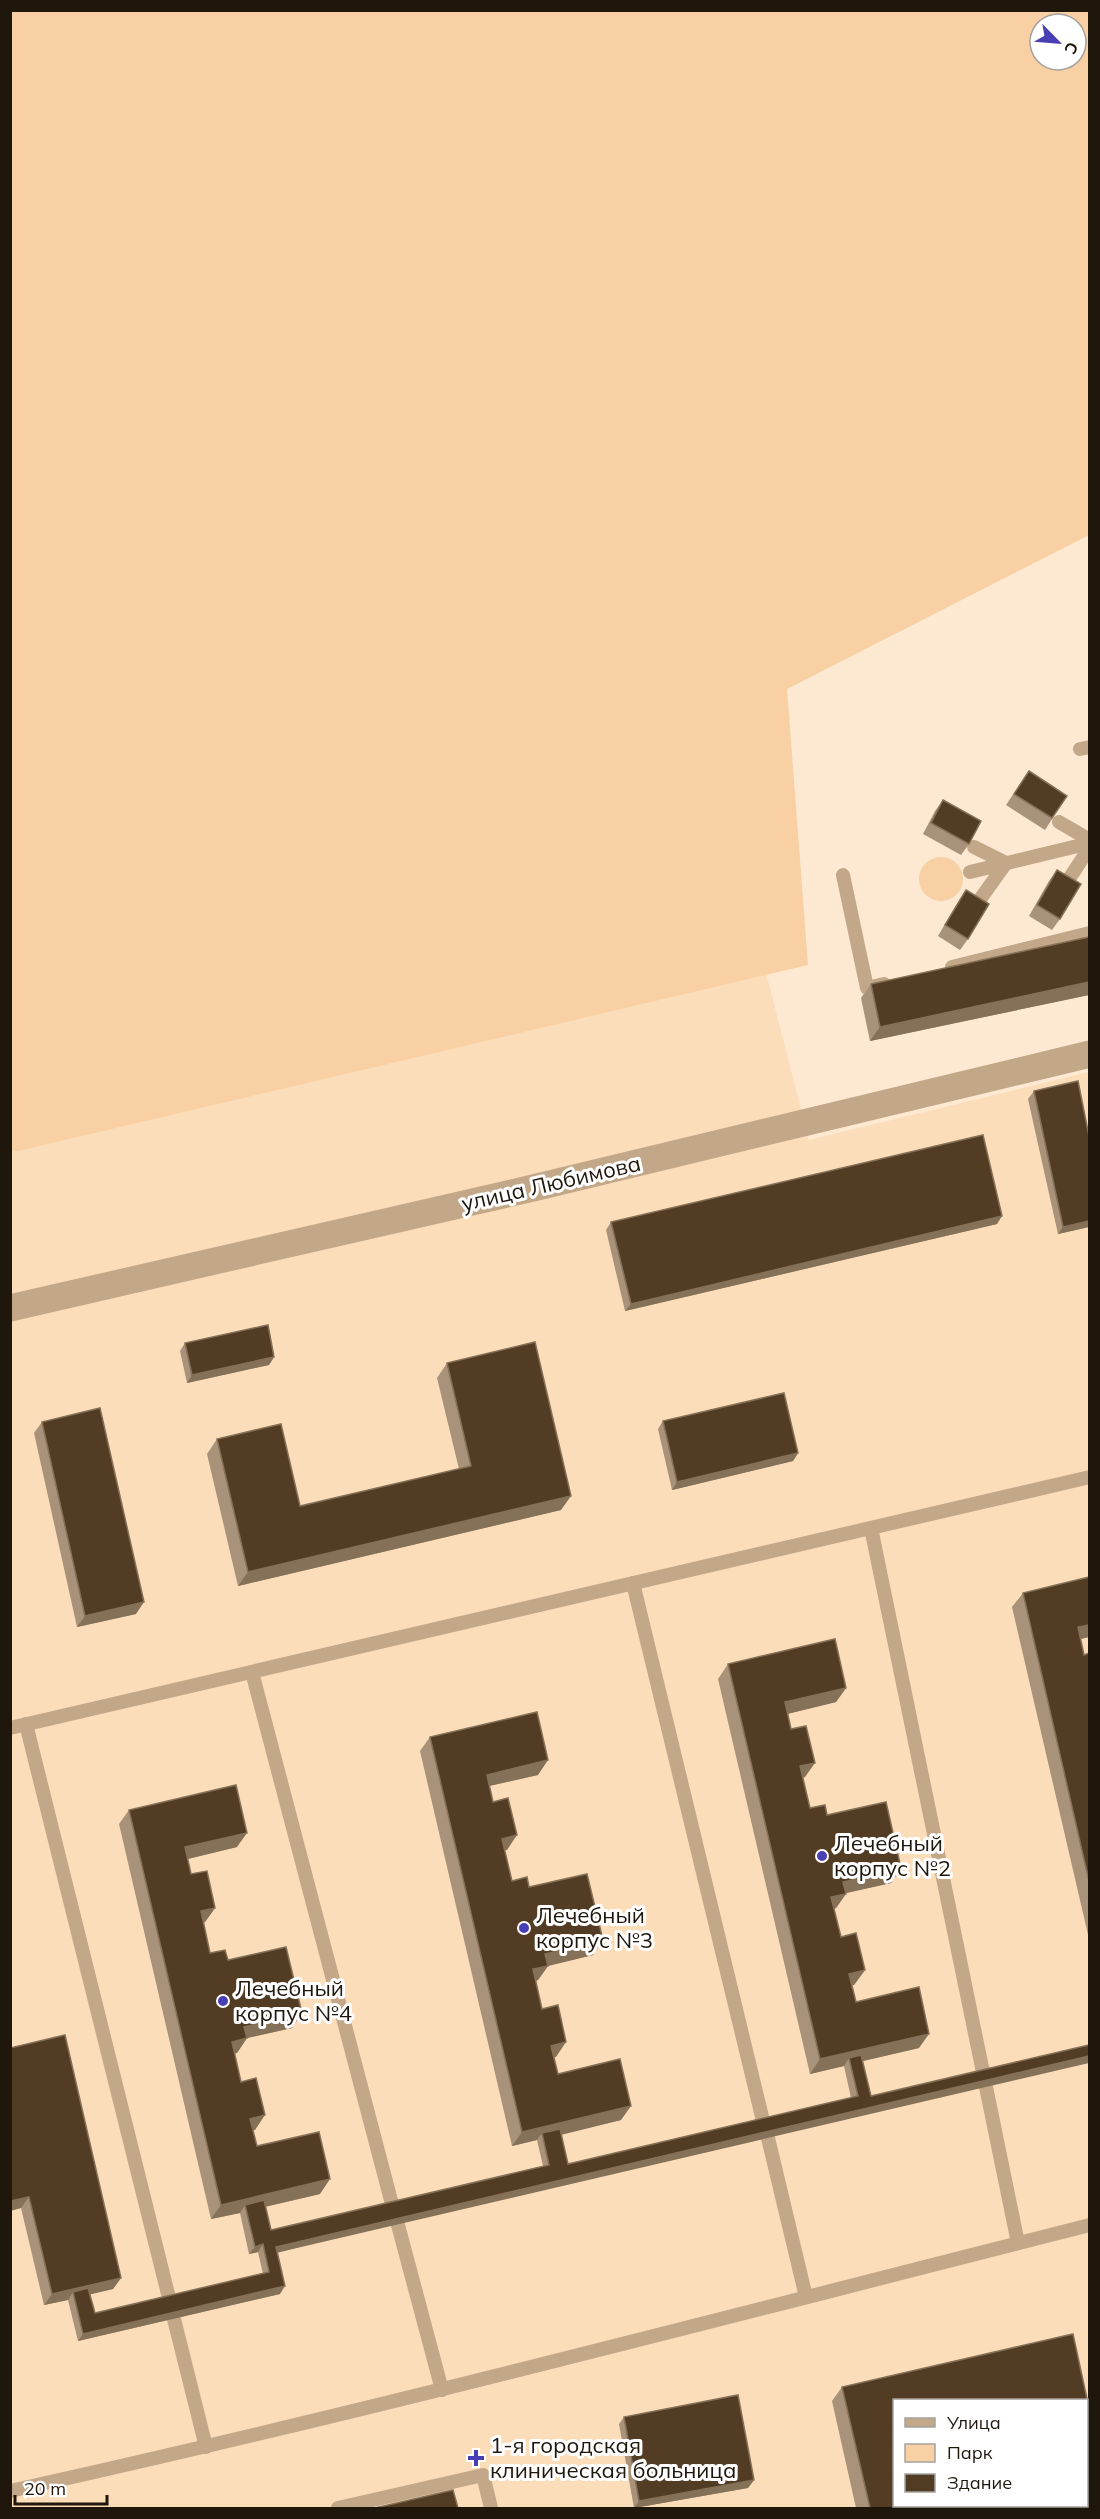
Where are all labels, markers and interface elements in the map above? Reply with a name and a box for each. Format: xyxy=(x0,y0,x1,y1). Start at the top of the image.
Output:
north arrow xyxy=(1028,12,1088,72)
text: С xyxy=(1060,39,1083,58)
street label: улица Любимова xyxy=(459,1149,643,1217)
place label: Лечебный корпус №2 xyxy=(834,1829,951,1882)
marker: Лечебный корпус №2 xyxy=(815,1849,829,1863)
place label: Лечебный корпус №3 xyxy=(536,1901,653,1954)
marker: Лечебный корпус №3 xyxy=(517,1921,531,1935)
place label: Лечебный корпус №4 xyxy=(235,1974,352,2027)
marker: Лечебный корпус №4 xyxy=(216,1994,230,2008)
legend xyxy=(893,2399,1088,2507)
text: Улица xyxy=(946,2411,1001,2434)
place label: 1-я городская клиническая больница xyxy=(490,2431,736,2484)
text: Парк xyxy=(947,2441,993,2464)
marker: 1-я городская клиническая больница xyxy=(467,2449,485,2467)
scale bar xyxy=(15,2468,106,2506)
text: Здание xyxy=(947,2471,1012,2494)
text: 20 m xyxy=(24,2477,66,2500)

